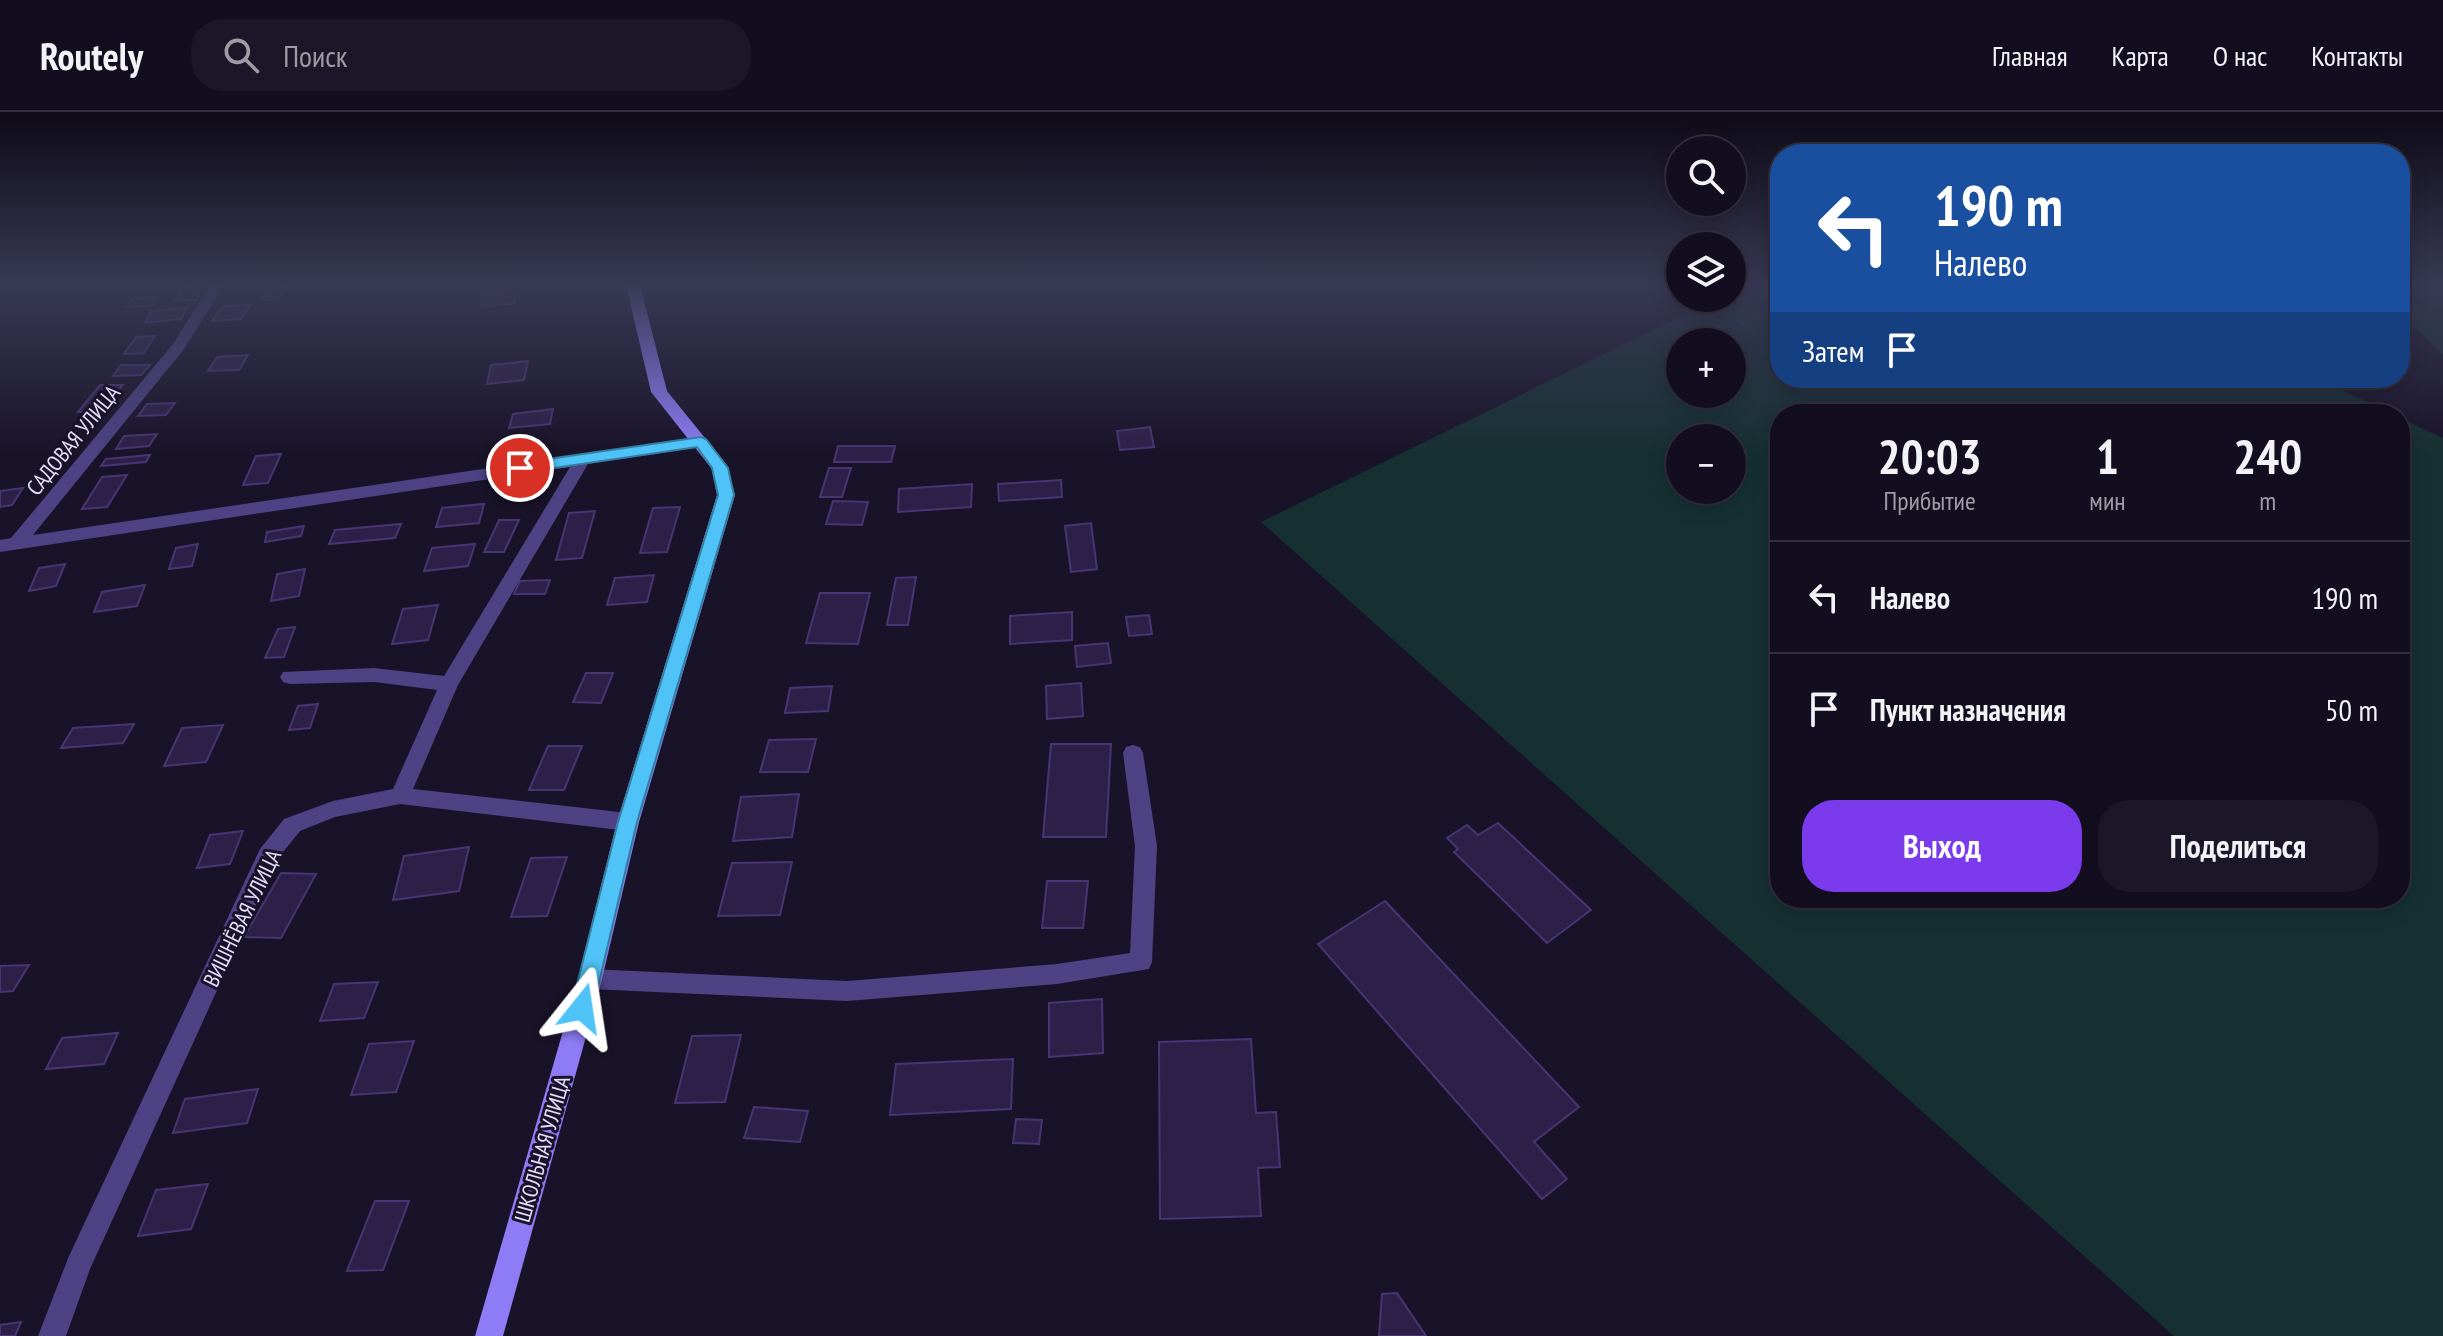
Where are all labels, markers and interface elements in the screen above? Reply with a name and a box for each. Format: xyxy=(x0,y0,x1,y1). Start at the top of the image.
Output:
search box xyxy=(191,19,751,91)
text: Routely xyxy=(40,31,143,80)
icon: search xyxy=(219,33,263,77)
text: Поиск xyxy=(283,36,347,75)
text: Главная xyxy=(1992,37,2068,74)
text: Карта xyxy=(2112,37,2169,74)
text: О нас xyxy=(2213,37,2267,74)
text: Контакты xyxy=(2311,37,2403,74)
map controls xyxy=(1666,136,1746,504)
button: search xyxy=(1666,136,1746,216)
text: 190 m xyxy=(1934,169,2063,241)
icon: left xyxy=(1802,176,1906,280)
button: layers xyxy=(1666,232,1746,312)
text: Налево xyxy=(1934,239,2027,286)
button: + xyxy=(1666,328,1746,408)
icon: arrive xyxy=(1880,328,1924,372)
text: Затем xyxy=(1802,331,1864,370)
street label: САДОВАЯ УЛИЦА xyxy=(20,379,126,501)
button: − xyxy=(1666,424,1746,504)
text: 20:03 xyxy=(1878,425,1982,487)
text: 1 xyxy=(2096,425,2119,487)
text: 240 xyxy=(2233,425,2302,487)
pin xyxy=(486,434,554,502)
icon: arrive xyxy=(498,446,542,490)
text: Прибытие xyxy=(1884,484,1976,517)
text: мин xyxy=(2089,484,2126,517)
text: m xyxy=(2259,484,2276,517)
icon: left xyxy=(1802,575,1846,619)
text: Налево xyxy=(1870,578,1950,617)
text: 190 m xyxy=(2312,578,2378,617)
icon: arrive xyxy=(1802,687,1846,731)
text: Пункт назначения xyxy=(1870,690,2066,729)
text: 50 m xyxy=(2325,690,2378,729)
button: Выход xyxy=(1802,800,2082,892)
button: Поделиться xyxy=(2098,800,2378,892)
street label: ВИШНЁВАЯ УЛИЦА xyxy=(197,844,288,991)
position arrow xyxy=(540,966,624,1050)
street label: ШКОЛЬНАЯ УЛИЦА xyxy=(508,1072,576,1225)

